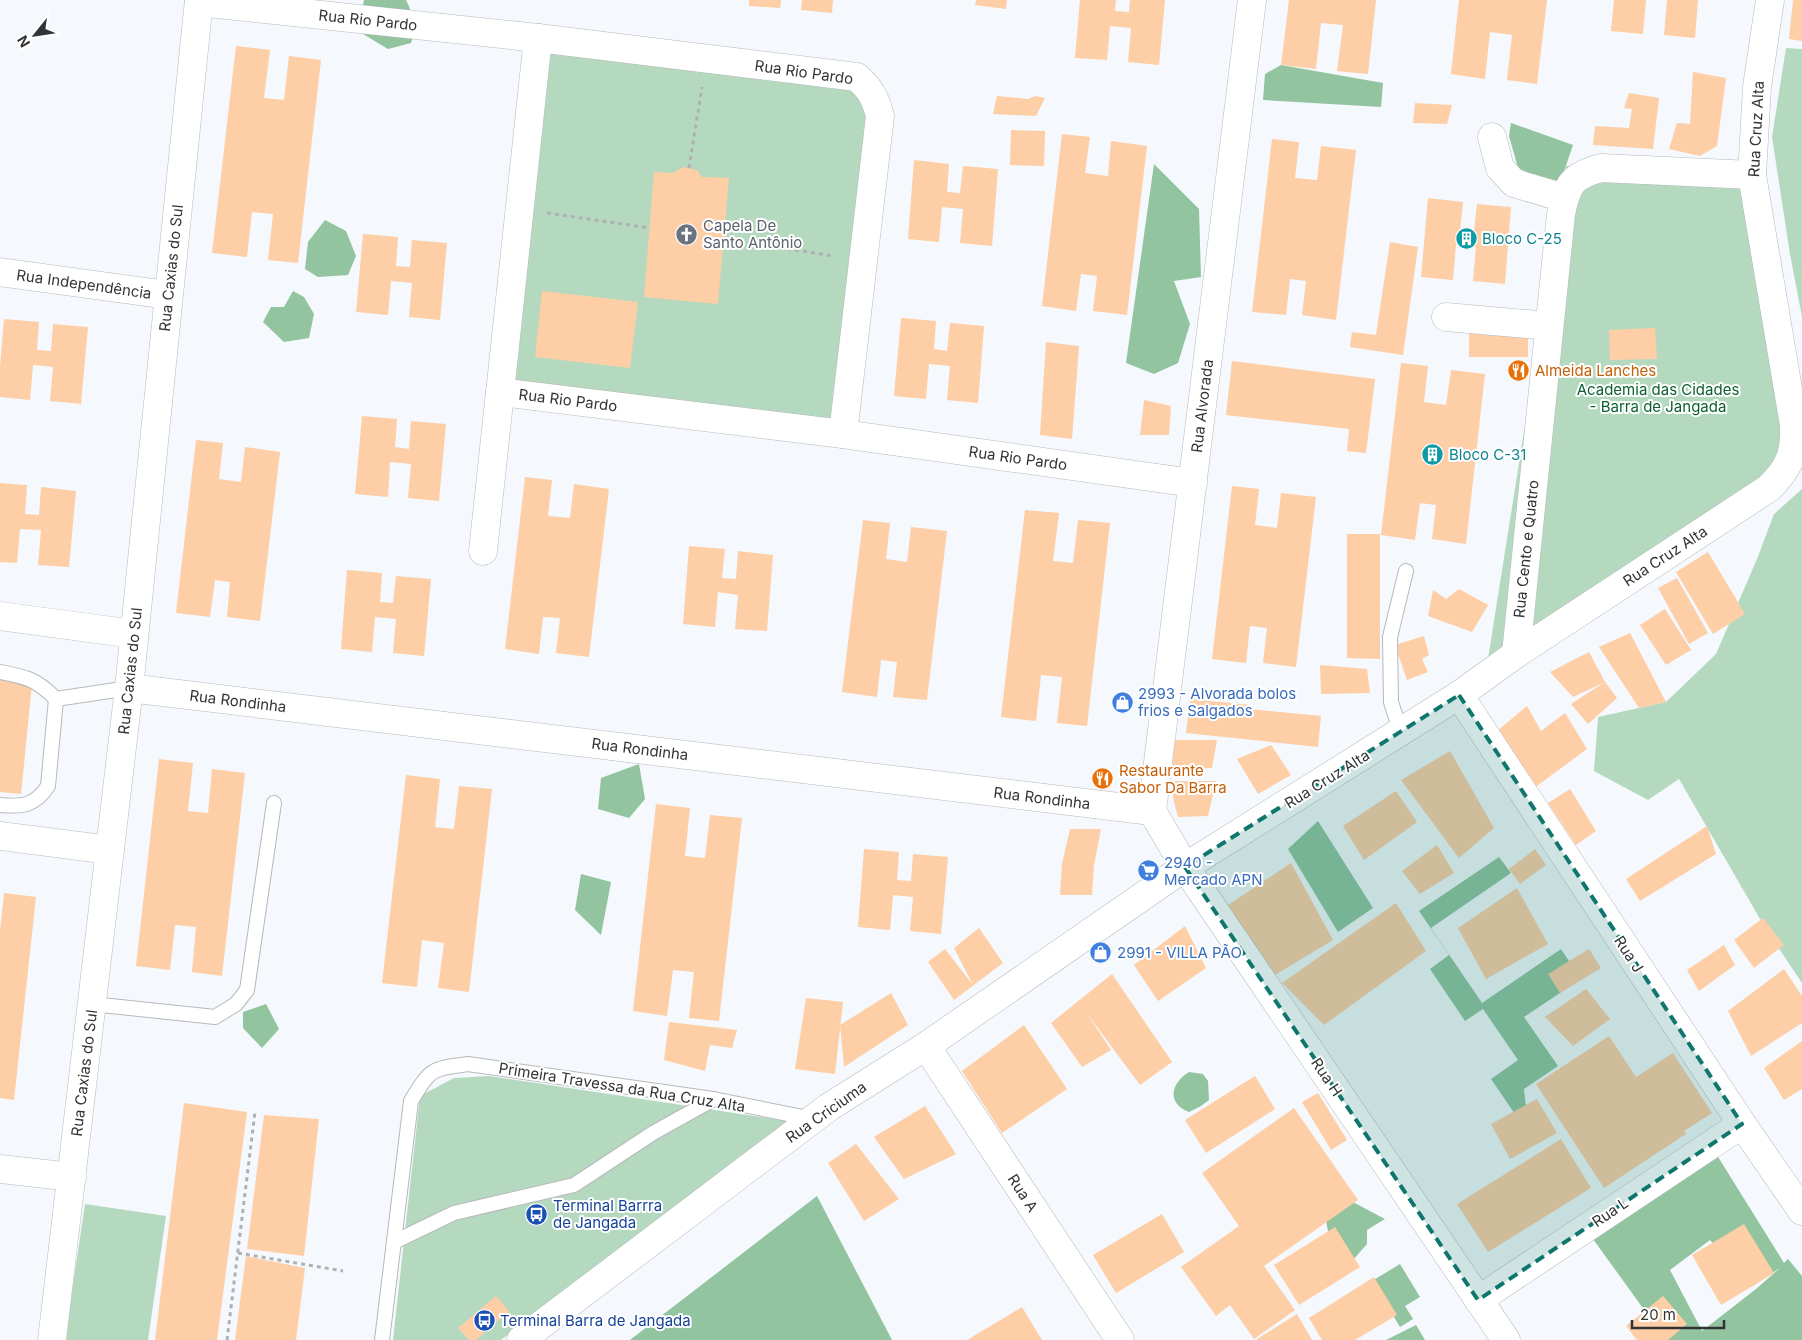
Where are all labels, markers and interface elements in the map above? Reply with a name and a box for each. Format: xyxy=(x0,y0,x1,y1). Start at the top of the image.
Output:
street label: Rua Rio Pardo xyxy=(318,5,418,35)
north arrow xyxy=(10,10,60,60)
text: N xyxy=(13,33,33,51)
street label: Rua Rio Pardo xyxy=(754,56,854,88)
street label: Rua Cruz Alta xyxy=(1744,80,1768,178)
street label: Rua Caxias do Sul xyxy=(155,204,187,332)
place label: Capela De Santo Antônio xyxy=(703,216,802,252)
church icon: Capela De Santo Antônio xyxy=(675,222,699,246)
building icon: Bloco C-25 xyxy=(1454,226,1478,250)
place label: Bloco C-25 xyxy=(1482,229,1562,248)
street label: Rua Independência xyxy=(15,265,153,303)
street label: Rua Alvorada xyxy=(1187,358,1217,454)
restaurant icon: Almeida Lanches xyxy=(1507,358,1531,382)
place label: Almeida Lanches xyxy=(1535,361,1656,380)
park label: Academia das Cidades - Barra de Jangada xyxy=(1577,380,1739,416)
street label: Rua Rio Pardo xyxy=(518,385,618,415)
street label: Rua Rio Pardo xyxy=(968,442,1068,474)
building icon: Bloco C-31 xyxy=(1421,442,1445,466)
place label: Bloco C-31 xyxy=(1449,445,1526,464)
street label: Rua Cento e Quatro xyxy=(1509,479,1543,619)
street label: Rua Cruz Alta xyxy=(1619,522,1711,590)
street label: Rua Caxias do Sul xyxy=(114,607,146,735)
place label: 2993 - Alvorada bolos frios e Salgados xyxy=(1138,684,1296,720)
street label: Rua Rondinha xyxy=(188,686,288,716)
shop icon: 2993 - Alvorada bolos frios e Salgados xyxy=(1110,690,1134,714)
street label: Rua Rondinha xyxy=(590,734,690,764)
street label: Rua Cruz Alta xyxy=(1281,745,1373,813)
place label: Restaurante Sabor Da Barra xyxy=(1119,761,1227,797)
restaurant icon: Restaurante Sabor Da Barra xyxy=(1091,767,1115,791)
street label: Rua Rondinha xyxy=(992,783,1092,813)
place label: 2940 - Mercado APN xyxy=(1164,853,1262,889)
supermarket icon: 2940 - Mercado APN xyxy=(1136,859,1160,883)
street label: Rua J xyxy=(1610,932,1648,976)
shop icon: 2991 - VILLA PÃO xyxy=(1089,940,1113,964)
place label: 2991 - VILLA PÃO xyxy=(1117,943,1242,962)
street label: Rua Caxias do Sul xyxy=(67,1009,101,1137)
street label: Rua H xyxy=(1307,1054,1347,1100)
street label: Primeira Travessa da Rua Cruz Alta xyxy=(497,1058,747,1116)
street label: Rua Criciuma xyxy=(782,1077,870,1147)
street label: Rua A xyxy=(1004,1170,1042,1216)
street label: Rua L xyxy=(1588,1193,1632,1231)
place label: Terminal Barrra de Jangada xyxy=(553,1196,662,1232)
bus stop icon: Terminal Barrra de Jangada xyxy=(525,1202,549,1226)
scale bar xyxy=(1632,1298,1724,1330)
text: 20 m xyxy=(1640,1305,1676,1324)
bus stop icon: Terminal Barra de Jangada xyxy=(472,1308,496,1332)
place label: Terminal Barra de Jangada xyxy=(500,1311,691,1330)

